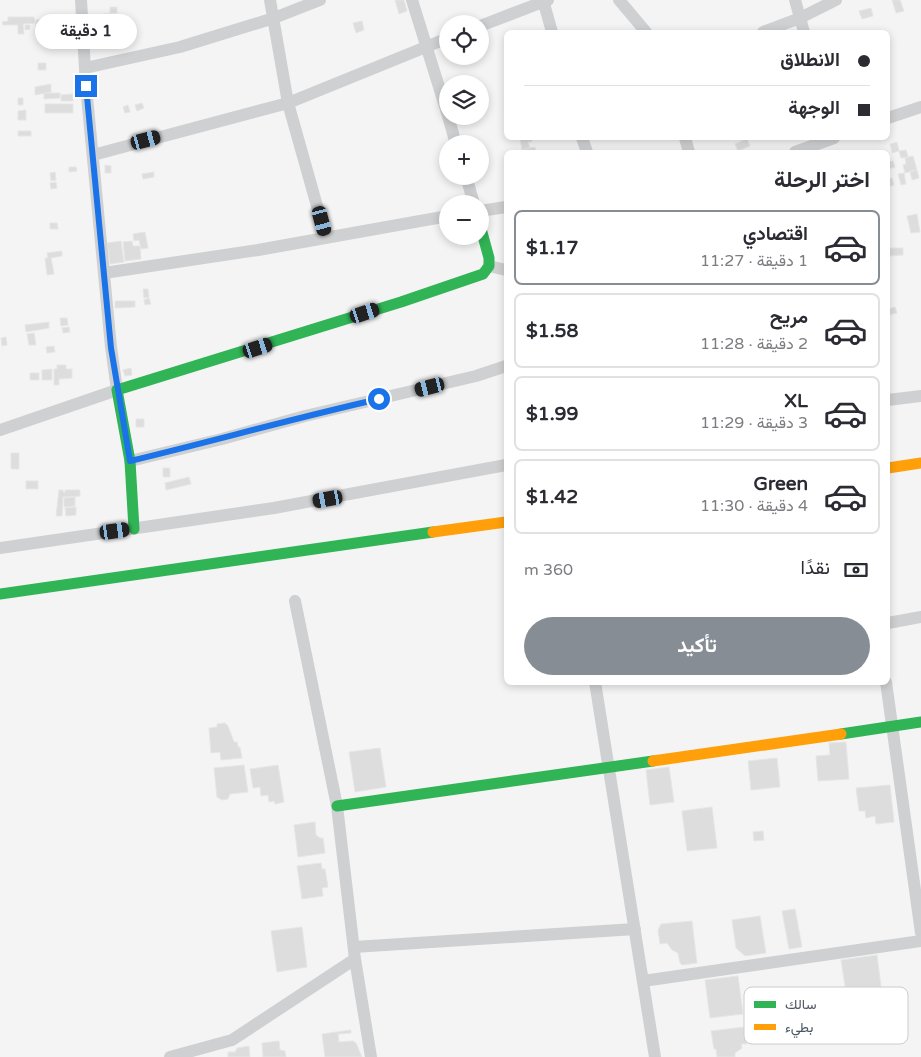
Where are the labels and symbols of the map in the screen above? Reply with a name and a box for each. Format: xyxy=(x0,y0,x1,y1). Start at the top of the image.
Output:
callout: 1 دقيقة xyxy=(35,13,137,48)
route end xyxy=(75,75,97,97)
car xyxy=(129,129,162,151)
car xyxy=(310,205,333,237)
car xyxy=(348,301,381,325)
car xyxy=(241,336,274,360)
car xyxy=(413,376,446,398)
route start xyxy=(368,388,390,410)
car xyxy=(311,489,344,509)
car xyxy=(99,521,130,541)
legend xyxy=(744,987,908,1044)
text: سالك xyxy=(785,996,816,1013)
text: بطيء xyxy=(785,1019,813,1039)

